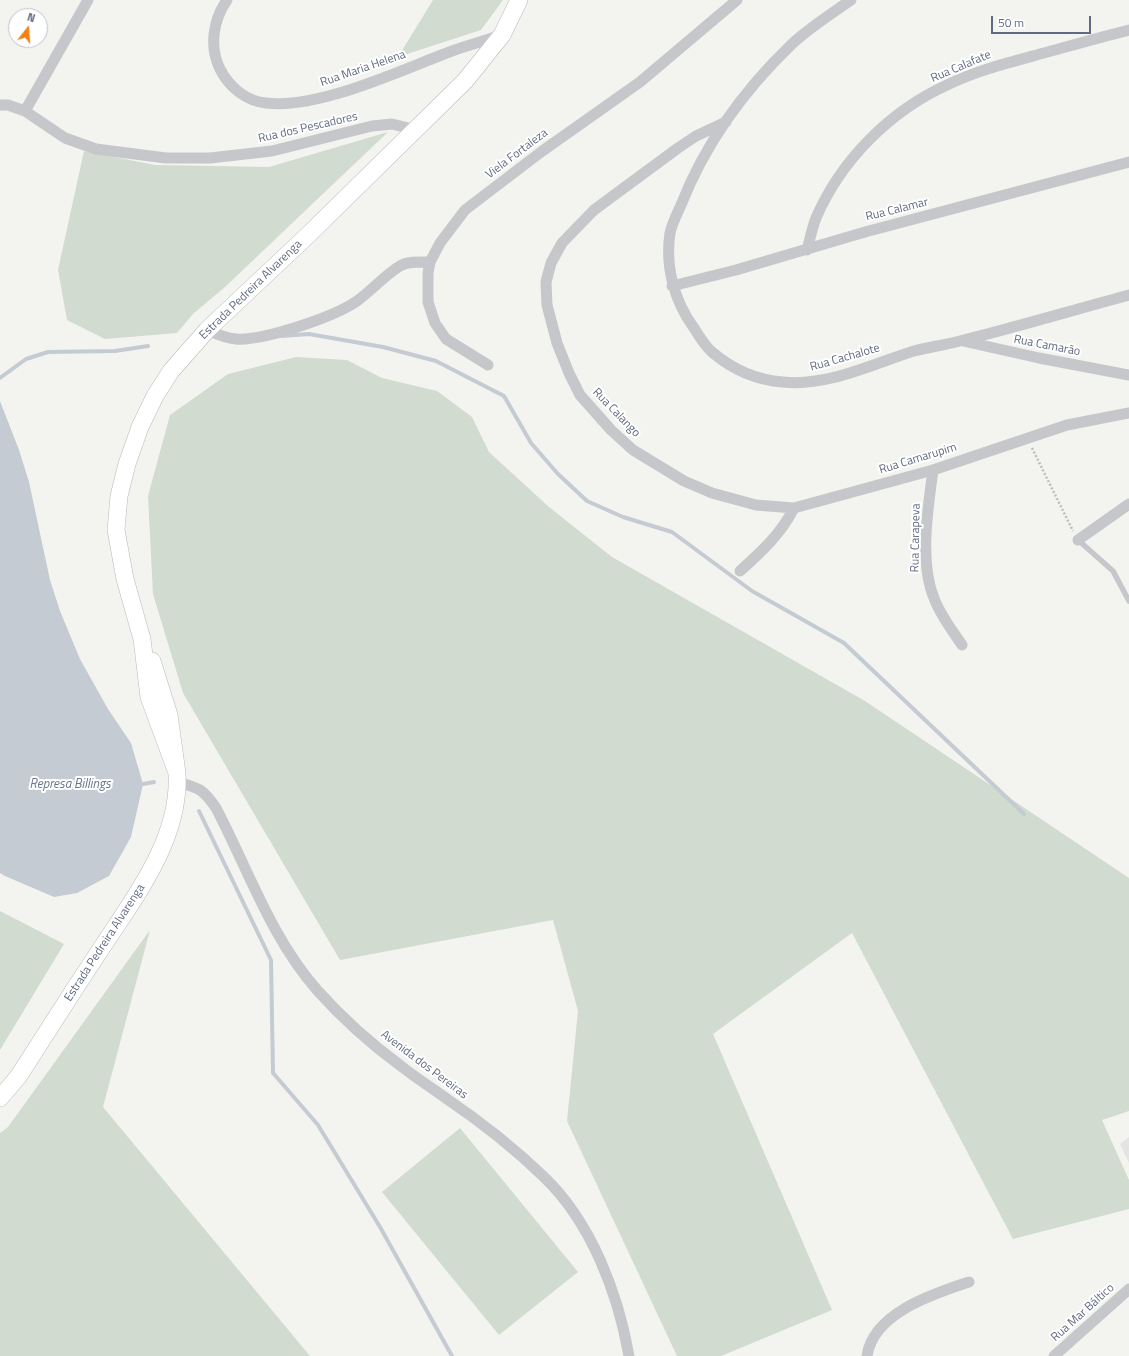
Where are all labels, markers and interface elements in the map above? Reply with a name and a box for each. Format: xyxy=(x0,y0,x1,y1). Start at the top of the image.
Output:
north arrow xyxy=(8,8,48,48)
scale bar xyxy=(993,8,1093,34)
text: N xyxy=(25,9,37,26)
text: 50 m xyxy=(998,13,1024,32)
street label: Rua Maria Helena xyxy=(318,48,408,90)
street label: Rua Calafate xyxy=(929,48,993,86)
street label: Rua dos Pescadores xyxy=(257,110,359,146)
street label: Viela Fortaleza xyxy=(483,126,551,182)
street label: Rua Calamar xyxy=(864,195,930,225)
street label: Estrada Pedreira Alvarenga xyxy=(197,237,305,343)
street label: Rua Camarão xyxy=(1013,332,1081,360)
street label: Rua Cachalote xyxy=(808,341,882,375)
street label: Rua Calango xyxy=(589,385,643,441)
street label: Rua Camarupim xyxy=(877,440,959,478)
street label: Rua Carapeva xyxy=(908,503,924,573)
water label: Represa Billings xyxy=(29,777,111,793)
street label: Estrada Pedreira Alvarenga xyxy=(62,882,148,1004)
street label: Avenida dos Pereiras xyxy=(378,1028,470,1102)
street label: Rua Mar Báltico xyxy=(1049,1281,1117,1345)

